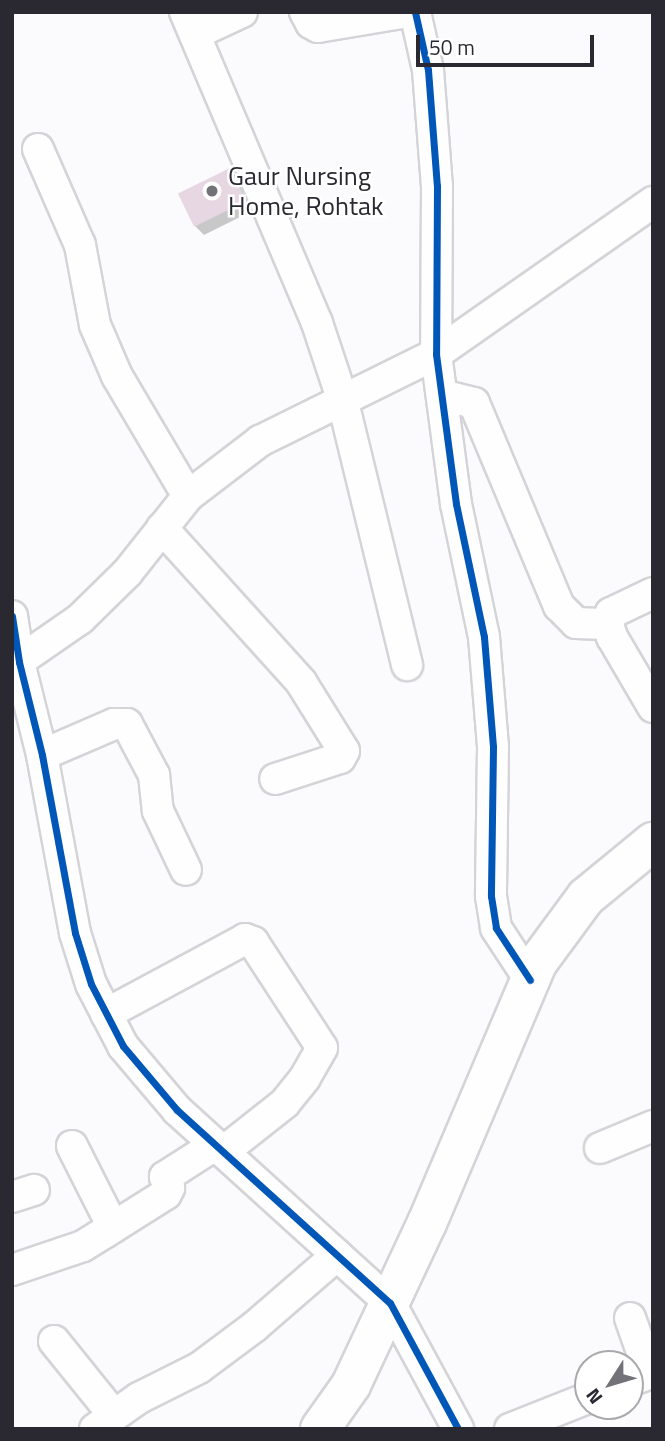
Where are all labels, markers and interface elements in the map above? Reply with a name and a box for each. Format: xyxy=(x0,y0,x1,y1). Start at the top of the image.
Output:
scale bar xyxy=(420,21,598,65)
text: 50 m xyxy=(429,31,475,63)
place label: Gaur Nursing Home, Rohtak xyxy=(228,160,384,222)
marker: Gaur Nursing Home, Rohtak xyxy=(202,181,222,201)
north arrow xyxy=(574,1350,644,1420)
text: N xyxy=(578,1383,609,1411)

